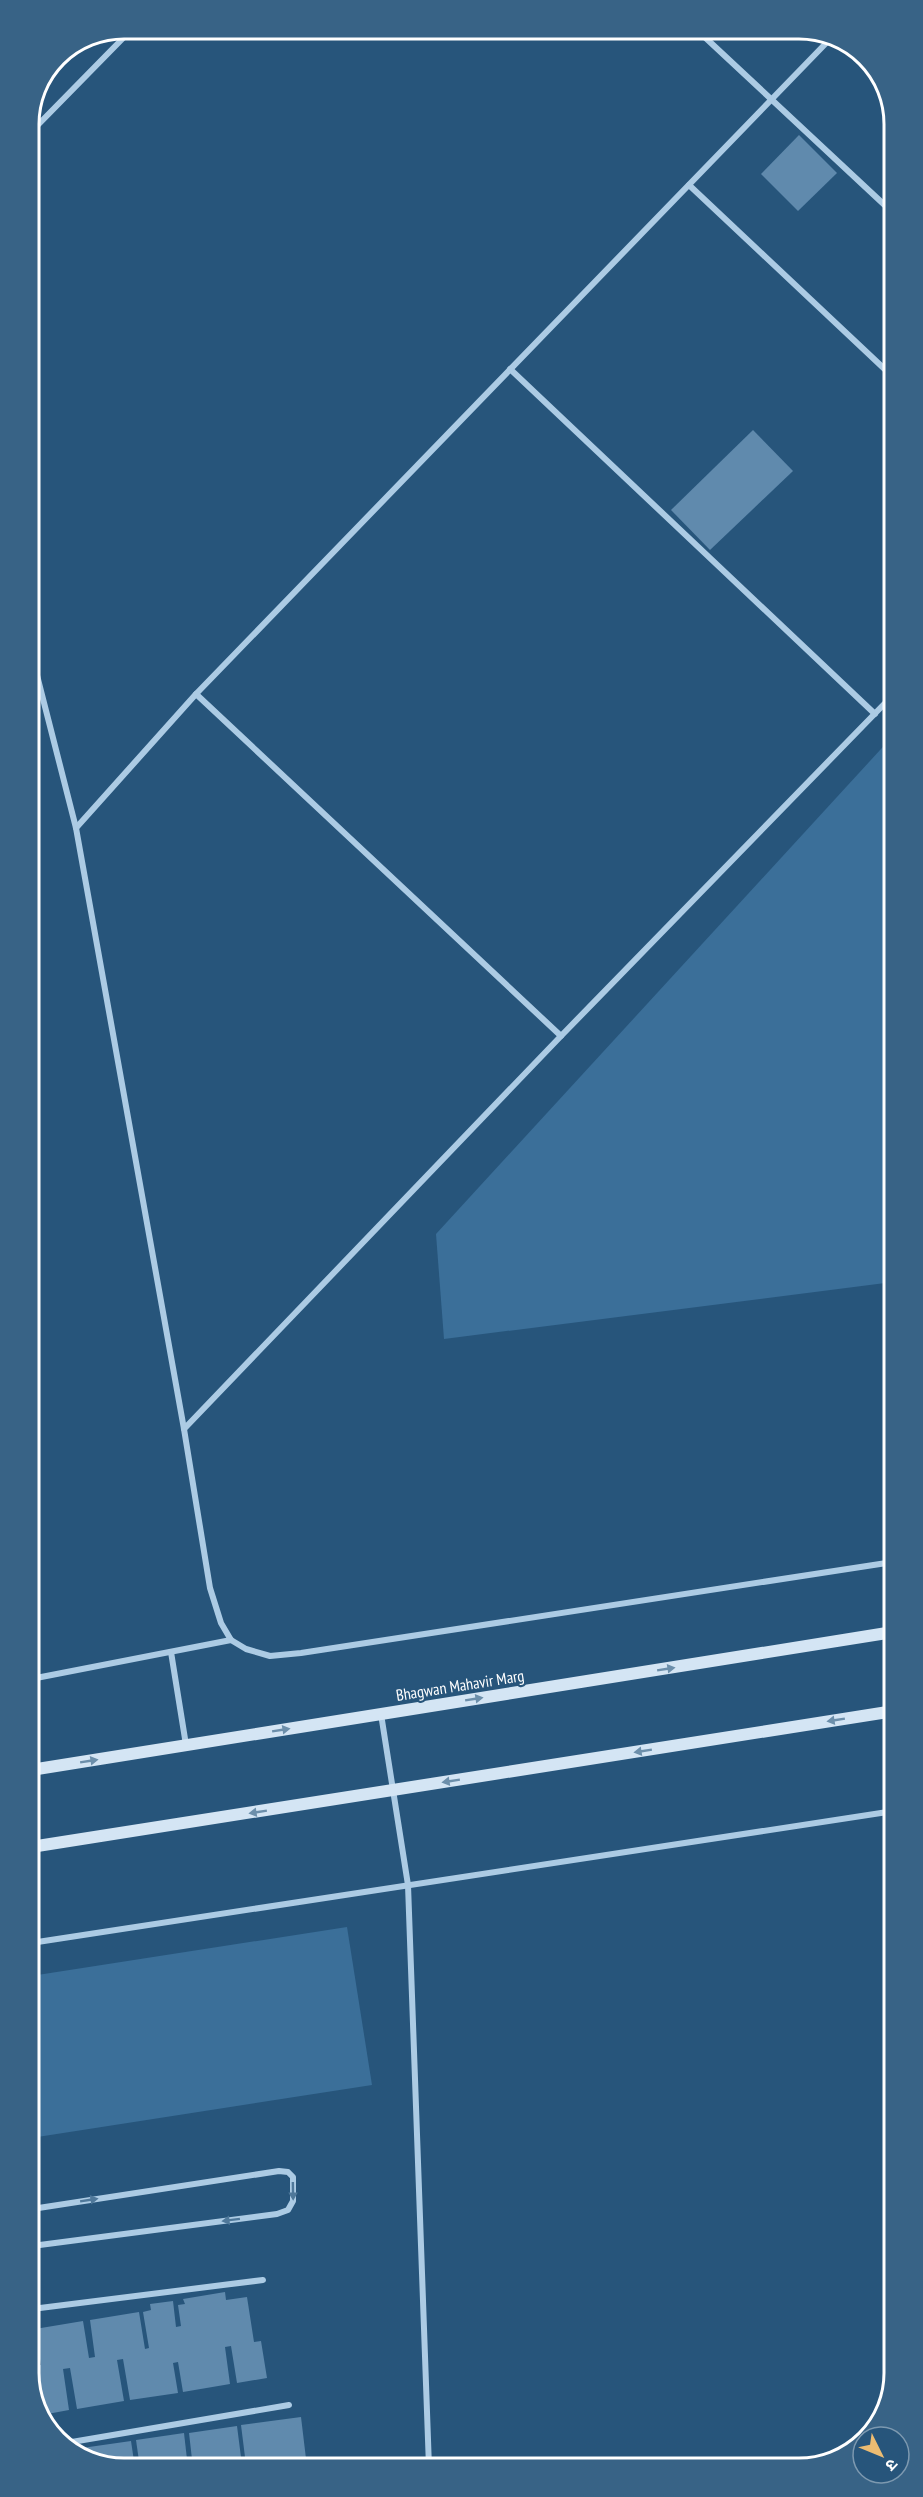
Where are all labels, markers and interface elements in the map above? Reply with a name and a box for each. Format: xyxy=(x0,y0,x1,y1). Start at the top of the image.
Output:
one-way arrow xyxy=(657,1664,676,1673)
street label: Bhagwan Mahavir Marg xyxy=(394,1665,526,1705)
one-way arrow xyxy=(464,1695,483,1704)
one-way arrow xyxy=(826,1716,845,1725)
one-way arrow xyxy=(272,1725,291,1734)
one-way arrow xyxy=(634,1747,653,1756)
one-way arrow xyxy=(79,1756,98,1765)
one-way arrow xyxy=(441,1777,460,1786)
one-way arrow xyxy=(248,1807,267,1816)
one-way arrow xyxy=(288,2181,298,2200)
one-way arrow xyxy=(80,2196,99,2205)
one-way arrow xyxy=(221,2215,240,2225)
north arrow xyxy=(851,2425,911,2485)
text: उ xyxy=(881,2455,902,2476)

